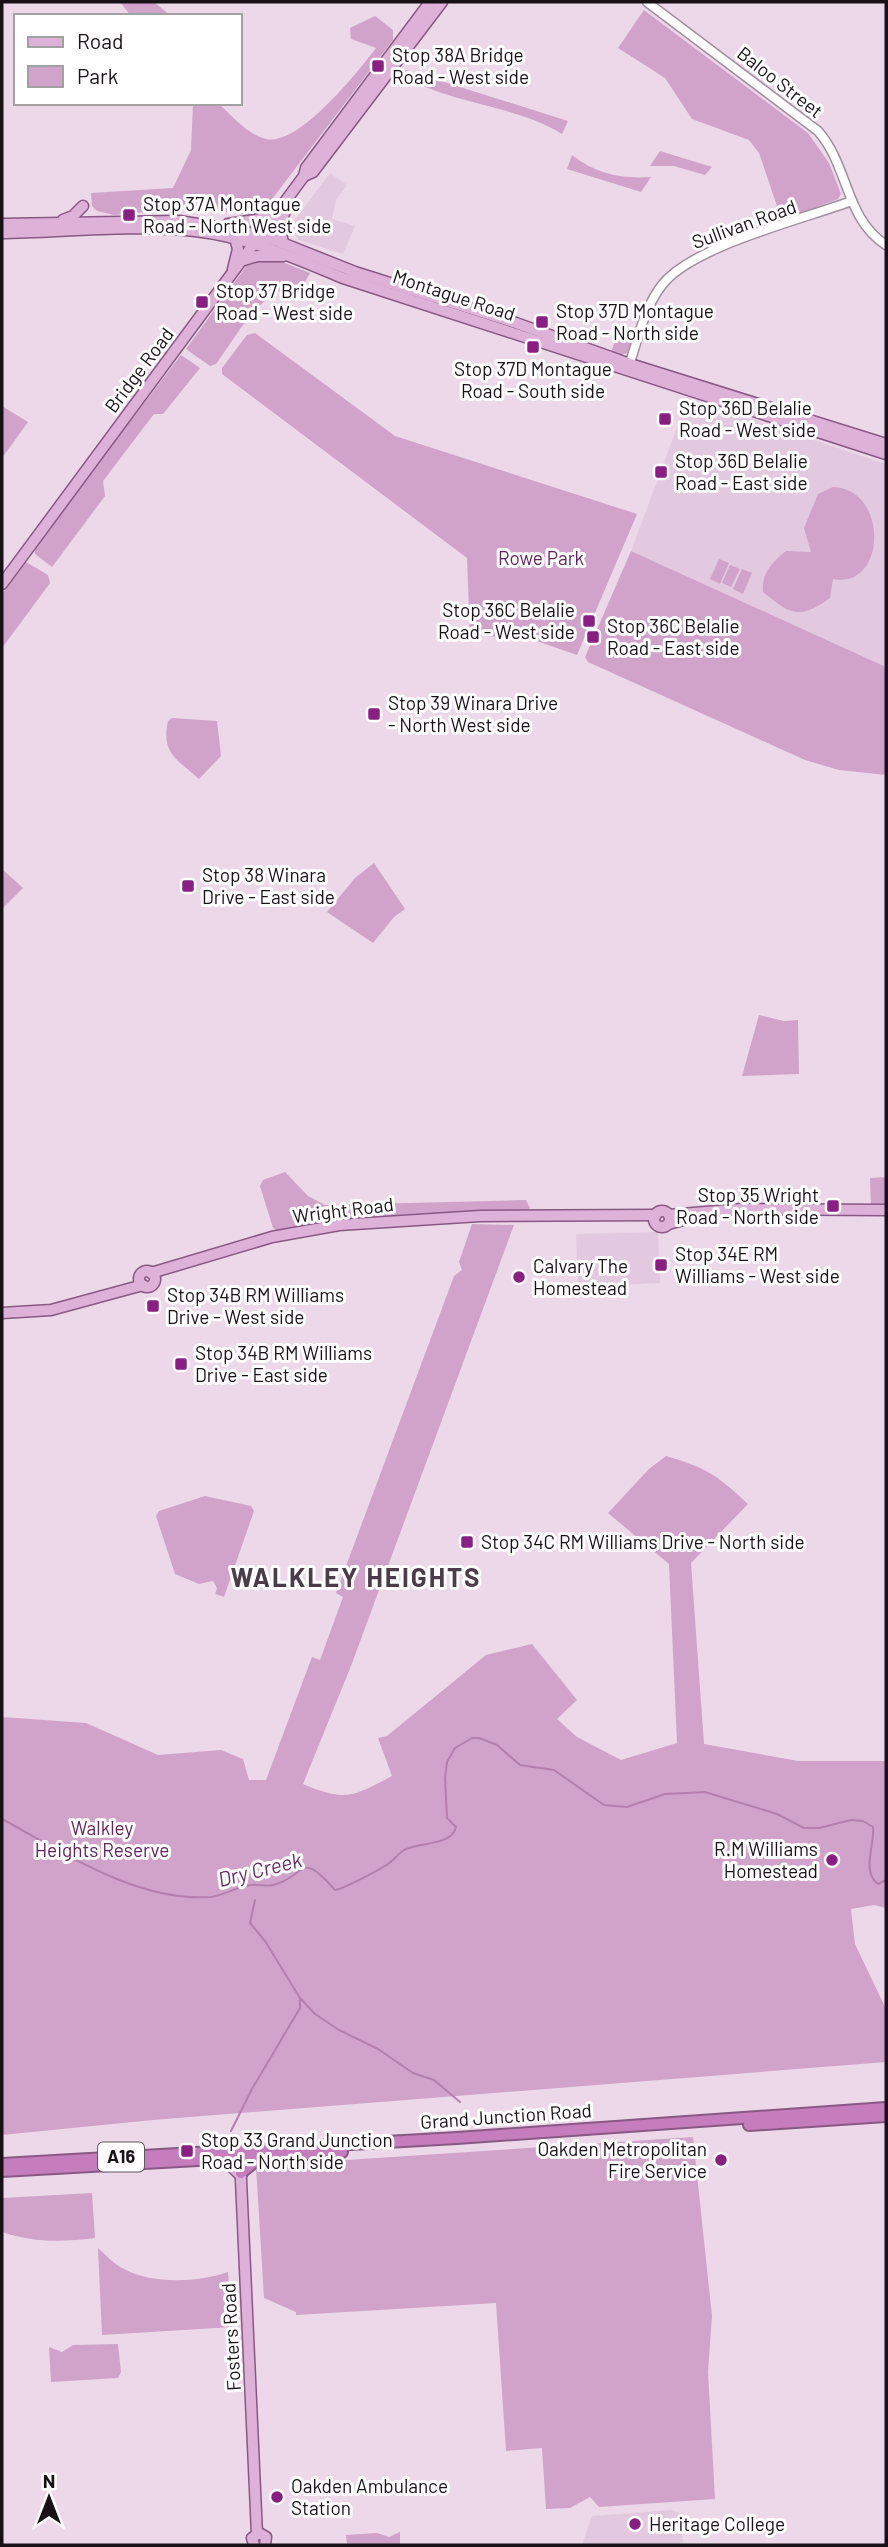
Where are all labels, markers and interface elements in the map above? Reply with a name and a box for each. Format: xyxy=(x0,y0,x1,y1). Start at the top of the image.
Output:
legend xyxy=(14,14,242,105)
text: Road xyxy=(77,28,123,53)
street label: Baloo Street xyxy=(733,41,828,122)
place label: Stop 38A Bridge Road - West side xyxy=(392,43,529,88)
marker: Stop 38A Bridge Road - West side xyxy=(370,58,386,74)
text: Park xyxy=(77,63,118,88)
place label: Stop 37A Montague Road - North West side xyxy=(143,192,331,237)
street label: Sullivan Road xyxy=(688,194,799,253)
marker: Stop 37A Montague Road - North West side xyxy=(121,207,137,223)
street label: Montague Road xyxy=(390,264,518,325)
place label: Stop 37 Bridge Road - West side xyxy=(216,279,353,324)
marker: Stop 37 Bridge Road - West side xyxy=(194,294,210,310)
place label: Stop 37D Montague Road - North side xyxy=(556,299,714,344)
marker: Stop 37D Montague Road - North side xyxy=(534,314,550,330)
street label: Bridge Road xyxy=(99,323,178,417)
marker: Stop 37D Montague Road - South side xyxy=(525,339,541,355)
place label: Stop 37D Montague Road - South side xyxy=(454,357,612,402)
place label: Stop 36D Belalie Road - West side xyxy=(679,396,816,441)
marker: Stop 36D Belalie Road - West side xyxy=(657,411,673,427)
place label: Stop 36D Belalie Road - East side xyxy=(675,449,808,494)
marker: Stop 36D Belalie Road - East side xyxy=(653,464,669,480)
park label: Rowe Park xyxy=(498,546,584,569)
place label: Stop 36C Belalie Road - West side xyxy=(438,598,575,643)
marker: Stop 36C Belalie Road - West side xyxy=(581,613,597,629)
place label: Stop 36C Belalie Road - East side xyxy=(607,614,740,659)
marker: Stop 36C Belalie Road - East side xyxy=(585,629,601,645)
place label: Stop 39 Winara Drive - North West side xyxy=(388,691,558,736)
marker: Stop 39 Winara Drive - North West side xyxy=(366,706,382,722)
place label: Stop 38 Winara Drive - East side xyxy=(202,863,335,908)
marker: Stop 38 Winara Drive - East side xyxy=(180,878,196,894)
place label: Stop 35 Wright Road - North side xyxy=(676,1183,819,1228)
street label: Wright Road xyxy=(291,1192,395,1227)
marker: Stop 35 Wright Road - North side xyxy=(825,1198,841,1214)
place label: Stop 34E RM Williams - West side xyxy=(675,1242,840,1287)
place label: Calvary The Homestead xyxy=(533,1254,628,1299)
marker: Stop 34E RM Williams - West side xyxy=(653,1257,669,1273)
marker: Calvary The Homestead xyxy=(511,1269,527,1285)
place label: Stop 34B RM Williams Drive - West side xyxy=(167,1283,344,1328)
marker: Stop 34B RM Williams Drive - West side xyxy=(145,1298,161,1314)
place label: Stop 34B RM Williams Drive - East side xyxy=(195,1341,372,1386)
marker: Stop 34B RM Williams Drive - East side xyxy=(173,1356,189,1372)
place label: Stop 34C RM Williams Drive - North side xyxy=(481,1530,805,1553)
marker: Stop 34C RM Williams Drive - North side xyxy=(459,1534,475,1550)
district label: WALKLEY HEIGHTS xyxy=(230,1561,482,1592)
park label: Walkley Heights Reserve xyxy=(35,1816,169,1861)
place label: R.M Williams Homestead xyxy=(714,1837,818,1882)
water label: Dry Creek xyxy=(215,1846,305,1891)
marker: R.M Williams Homestead xyxy=(824,1852,840,1868)
street label: Grand Junction Road xyxy=(419,2098,592,2133)
place label: Stop 33 Grand Junction Road - North side xyxy=(201,2128,393,2173)
place label: Oakden Metropolitan Fire Service xyxy=(537,2137,707,2182)
road number: A16 xyxy=(98,2143,144,2172)
marker: Stop 33 Grand Junction Road - North side xyxy=(179,2143,195,2159)
marker: Oakden Metropolitan Fire Service xyxy=(713,2152,729,2168)
street label: Fosters Road xyxy=(216,2282,245,2392)
north arrow xyxy=(14,2463,84,2533)
text: N xyxy=(43,2469,55,2492)
place label: Oakden Ambulance Station xyxy=(291,2474,448,2519)
marker: Oakden Ambulance Station xyxy=(269,2489,285,2505)
place label: Heritage College xyxy=(649,2512,785,2535)
marker: Heritage College xyxy=(627,2516,643,2532)

